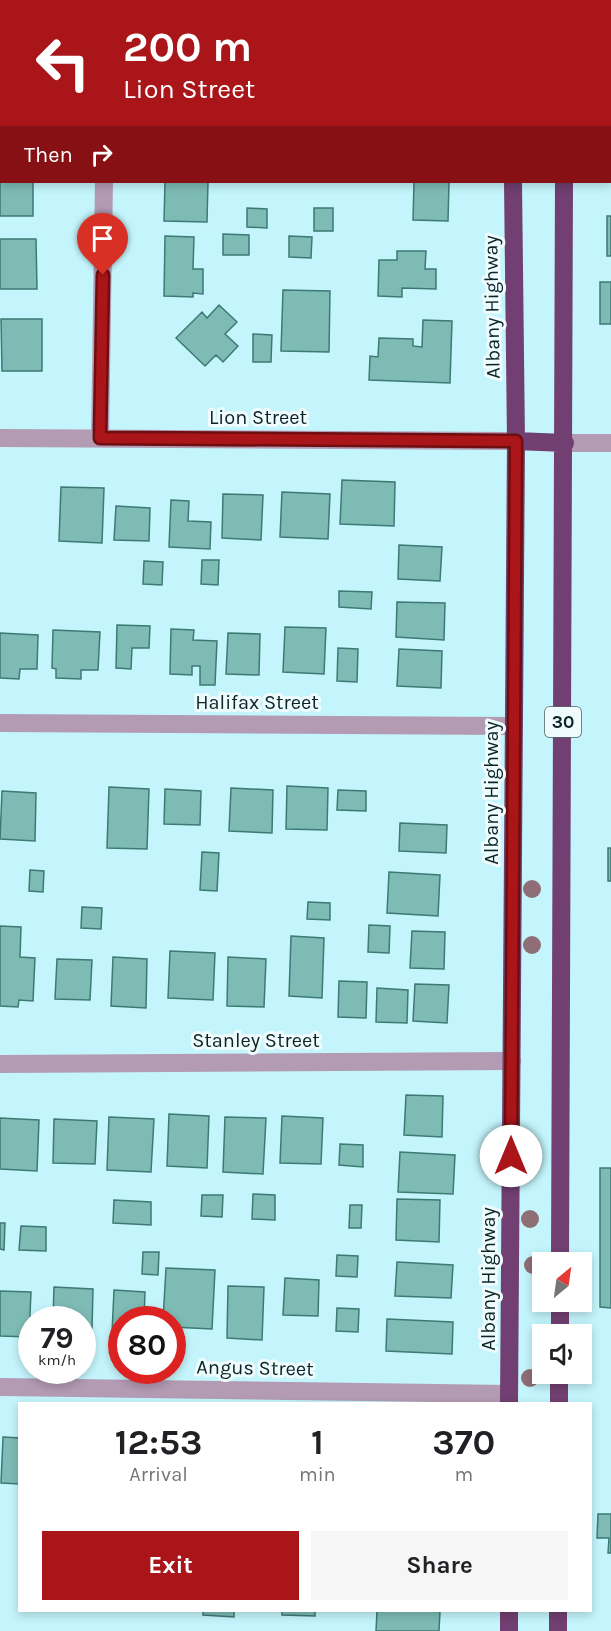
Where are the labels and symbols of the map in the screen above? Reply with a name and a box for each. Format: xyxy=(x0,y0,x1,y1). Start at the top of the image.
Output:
pin xyxy=(77,213,128,275)
street label: Albany Highway xyxy=(479,235,505,379)
street label: Lion Street xyxy=(209,406,307,429)
street label: Halifax Street xyxy=(195,691,319,714)
road number: 30 xyxy=(545,707,581,737)
street label: Albany Highway xyxy=(480,721,503,865)
street label: Stanley Street xyxy=(192,1029,320,1052)
position arrow xyxy=(479,1124,543,1188)
street label: Albany Highway xyxy=(477,1207,500,1351)
north arrow xyxy=(532,1252,592,1312)
speed limit sign: 80 xyxy=(108,1306,186,1384)
street label: Angus Street xyxy=(196,1355,314,1381)

